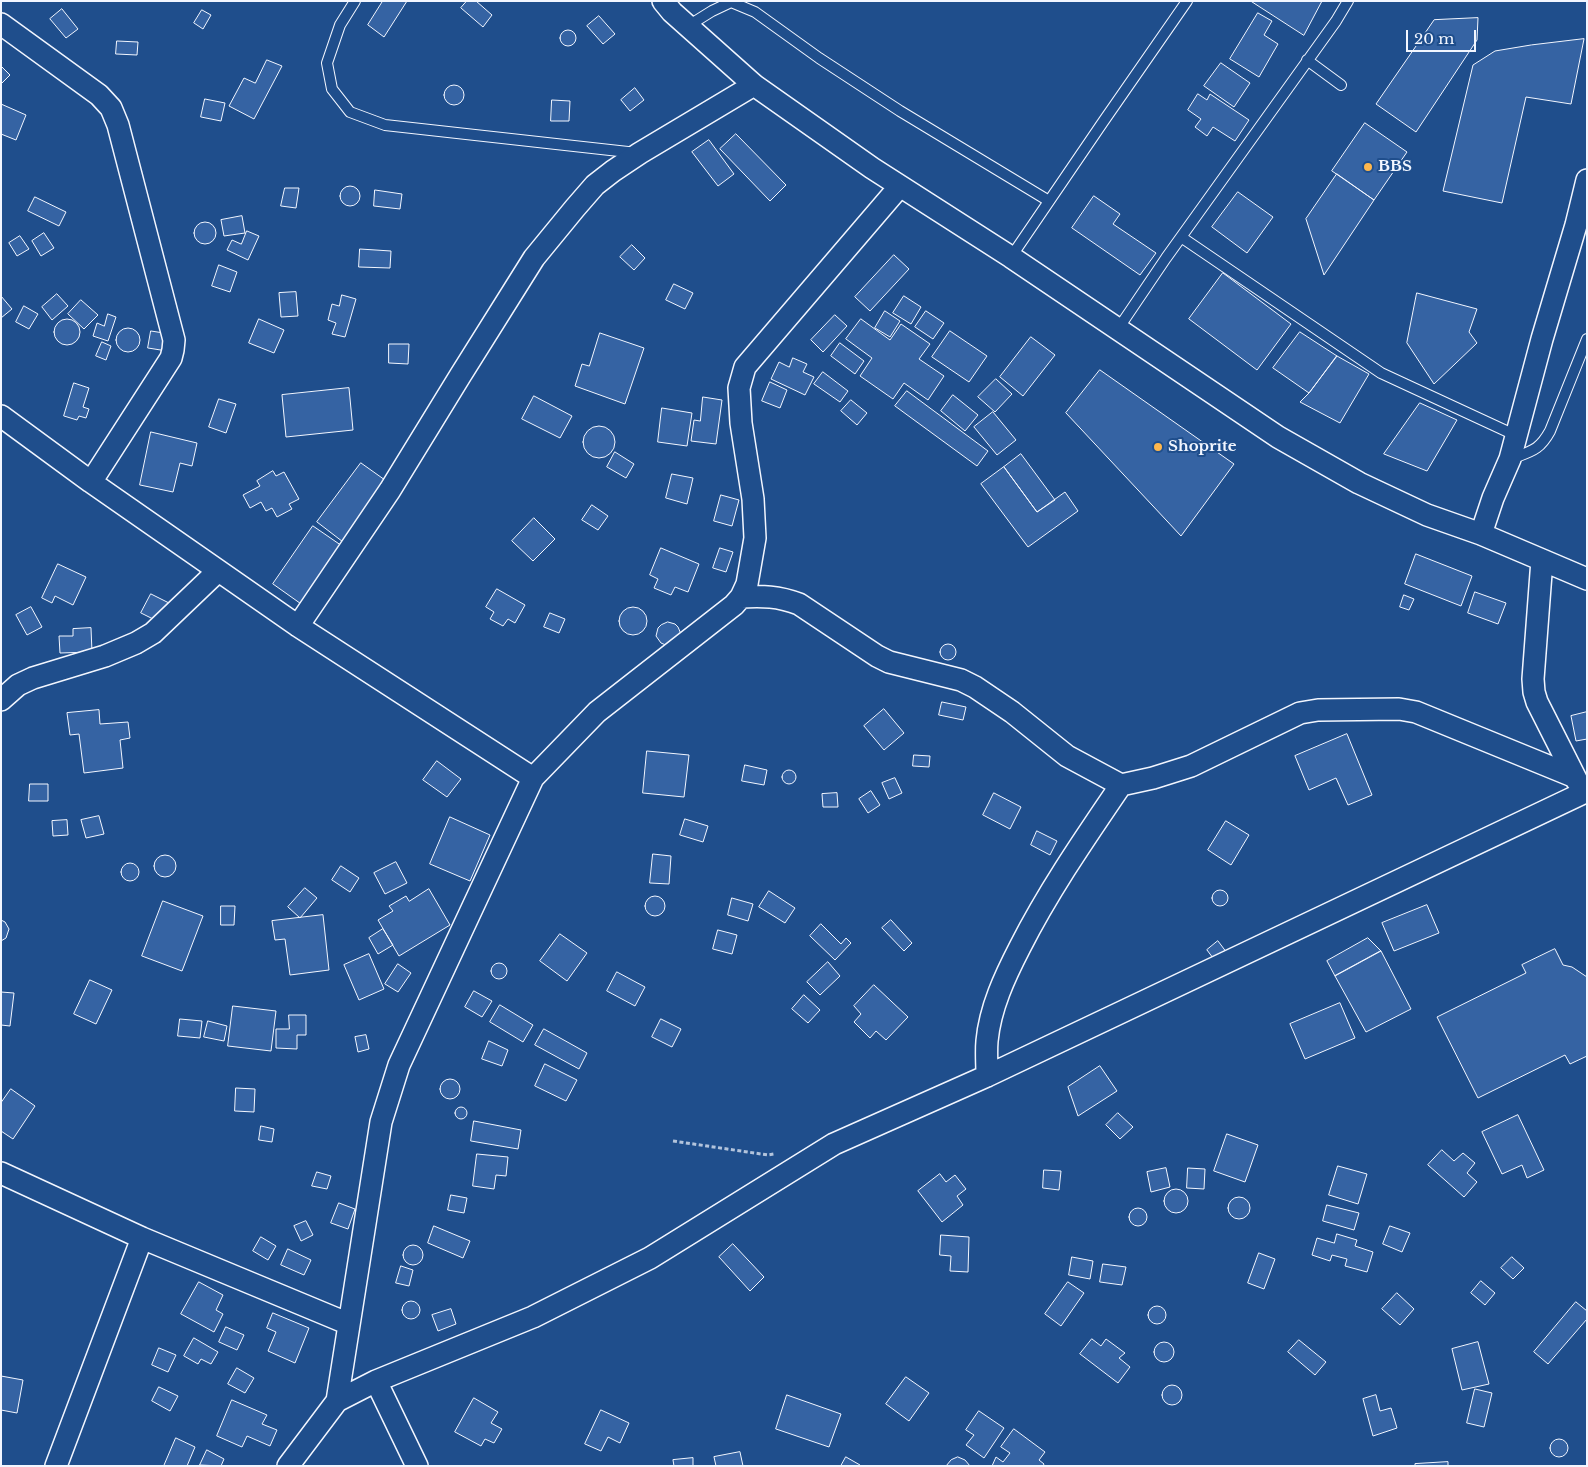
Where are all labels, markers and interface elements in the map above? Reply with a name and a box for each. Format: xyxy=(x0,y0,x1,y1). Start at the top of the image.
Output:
scale bar xyxy=(1408,20,1478,52)
text: 20 m xyxy=(1414,29,1454,48)
place label: BBS xyxy=(1378,158,1412,176)
marker: BBS xyxy=(1362,161,1374,173)
place label: Shoprite xyxy=(1168,438,1236,456)
marker: Shoprite xyxy=(1152,441,1164,453)

